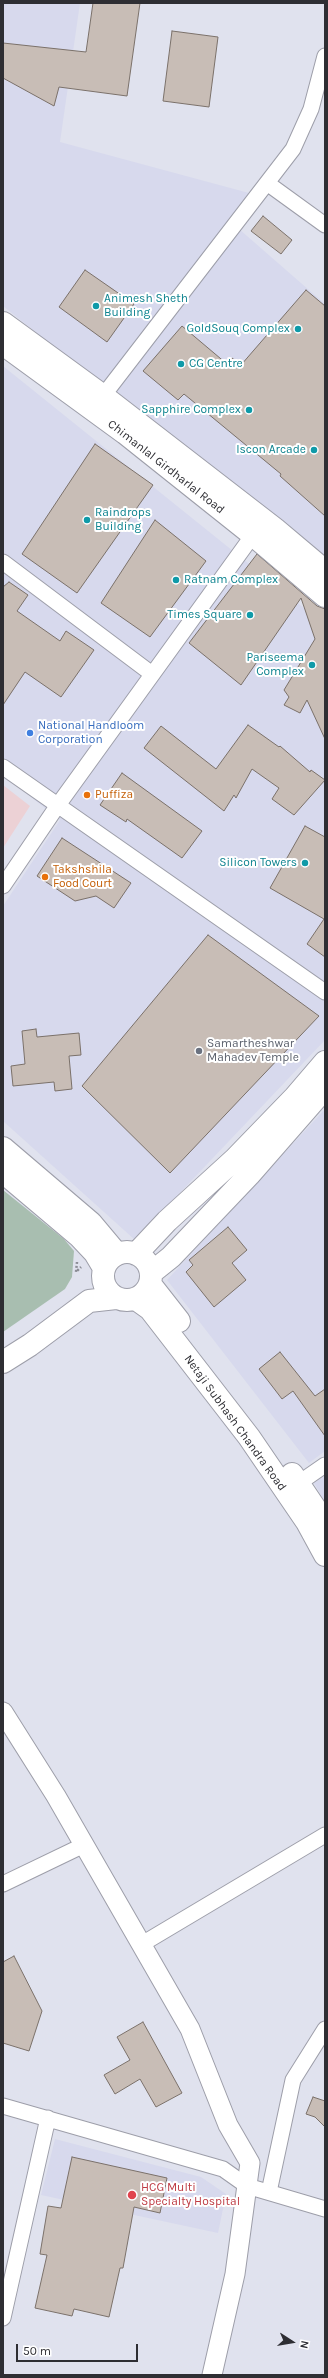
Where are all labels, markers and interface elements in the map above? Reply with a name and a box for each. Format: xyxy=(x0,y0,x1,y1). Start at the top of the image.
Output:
place label: Animesh Sheth Building xyxy=(104,292,188,320)
marker: Animesh Sheth Building xyxy=(91,301,101,311)
place label: GoldSouq Complex xyxy=(186,322,290,336)
marker: GoldSouq Complex xyxy=(293,324,303,334)
place label: CG Centre xyxy=(189,357,243,371)
marker: CG Centre xyxy=(176,359,186,369)
place label: Sapphire Complex xyxy=(141,403,241,417)
marker: Sapphire Complex xyxy=(244,405,254,415)
street label: Chimanlal Girdharlal Road xyxy=(105,417,227,517)
place label: Iscon Arcade xyxy=(236,443,306,457)
marker: Iscon Arcade xyxy=(309,445,319,455)
place label: Raindrops Building xyxy=(95,506,151,534)
marker: Raindrops Building xyxy=(82,515,92,525)
place label: Ratnam Complex xyxy=(184,573,278,587)
marker: Ratnam Complex xyxy=(171,575,181,585)
place label: Times Square xyxy=(167,608,242,622)
marker: Times Square xyxy=(245,610,255,620)
place label: Pariseema Complex xyxy=(246,651,304,679)
marker: Pariseema Complex xyxy=(307,660,317,670)
place label: National Handloom Corporation xyxy=(38,719,144,747)
marker: National Handloom Corporation xyxy=(25,728,35,738)
place label: Puffiza xyxy=(95,788,133,802)
marker: Puffiza xyxy=(82,790,92,800)
place label: Silicon Towers xyxy=(219,856,297,870)
marker: Silicon Towers xyxy=(300,858,310,868)
place label: Takshshila Food Court xyxy=(53,863,112,891)
marker: Takshshila Food Court xyxy=(40,872,50,882)
place label: Samartheshwar Mahadev Temple xyxy=(207,1037,299,1065)
marker: Samartheshwar Mahadev Temple xyxy=(194,1046,204,1056)
street label: Netaji Subhash Chandra Road xyxy=(181,1352,289,1494)
place label: HCG Multi Specialty Hospital xyxy=(141,2181,240,2209)
marker: HCG Multi Specialty Hospital xyxy=(126,2189,138,2201)
north arrow xyxy=(272,2322,312,2362)
scale bar xyxy=(18,2336,140,2362)
text: N xyxy=(297,2339,311,2350)
text: 50 m xyxy=(23,2344,51,2358)

